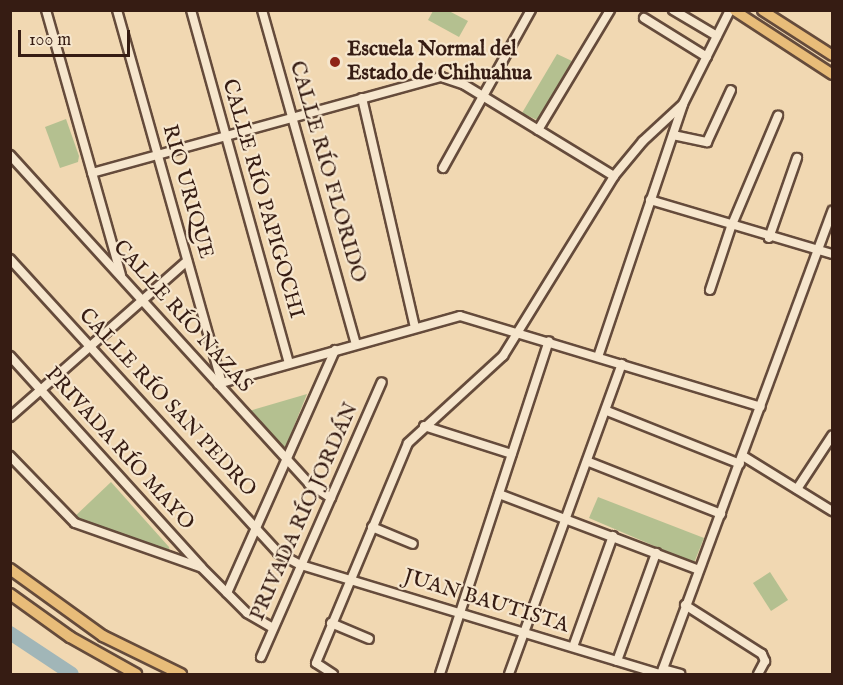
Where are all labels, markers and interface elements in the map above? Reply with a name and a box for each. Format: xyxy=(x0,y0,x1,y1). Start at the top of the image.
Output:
scale bar xyxy=(21,18,134,56)
text: 100 m xyxy=(29,29,71,52)
place label: Escuela Normal del Estado de Chihuahua xyxy=(347,37,532,87)
marker: Escuela Normal del Estado de Chihuahua xyxy=(328,55,342,69)
street label: CALLE RÍO FLORIDO xyxy=(283,58,371,286)
street label: CALLE RÍO PAPIGOCHI xyxy=(216,77,308,321)
street label: RIO URIQUE xyxy=(156,122,218,262)
street label: CALLE RÍO NAZAS xyxy=(107,236,257,398)
street label: CALLE RÍO SAN PEDRO xyxy=(73,303,261,503)
street label: PRIVADA RÍO MAYO xyxy=(39,362,199,536)
street label: PRIVADA RÍO JORDÁN xyxy=(246,399,364,625)
street label: JUAN BAUTISTA xyxy=(400,565,572,639)

